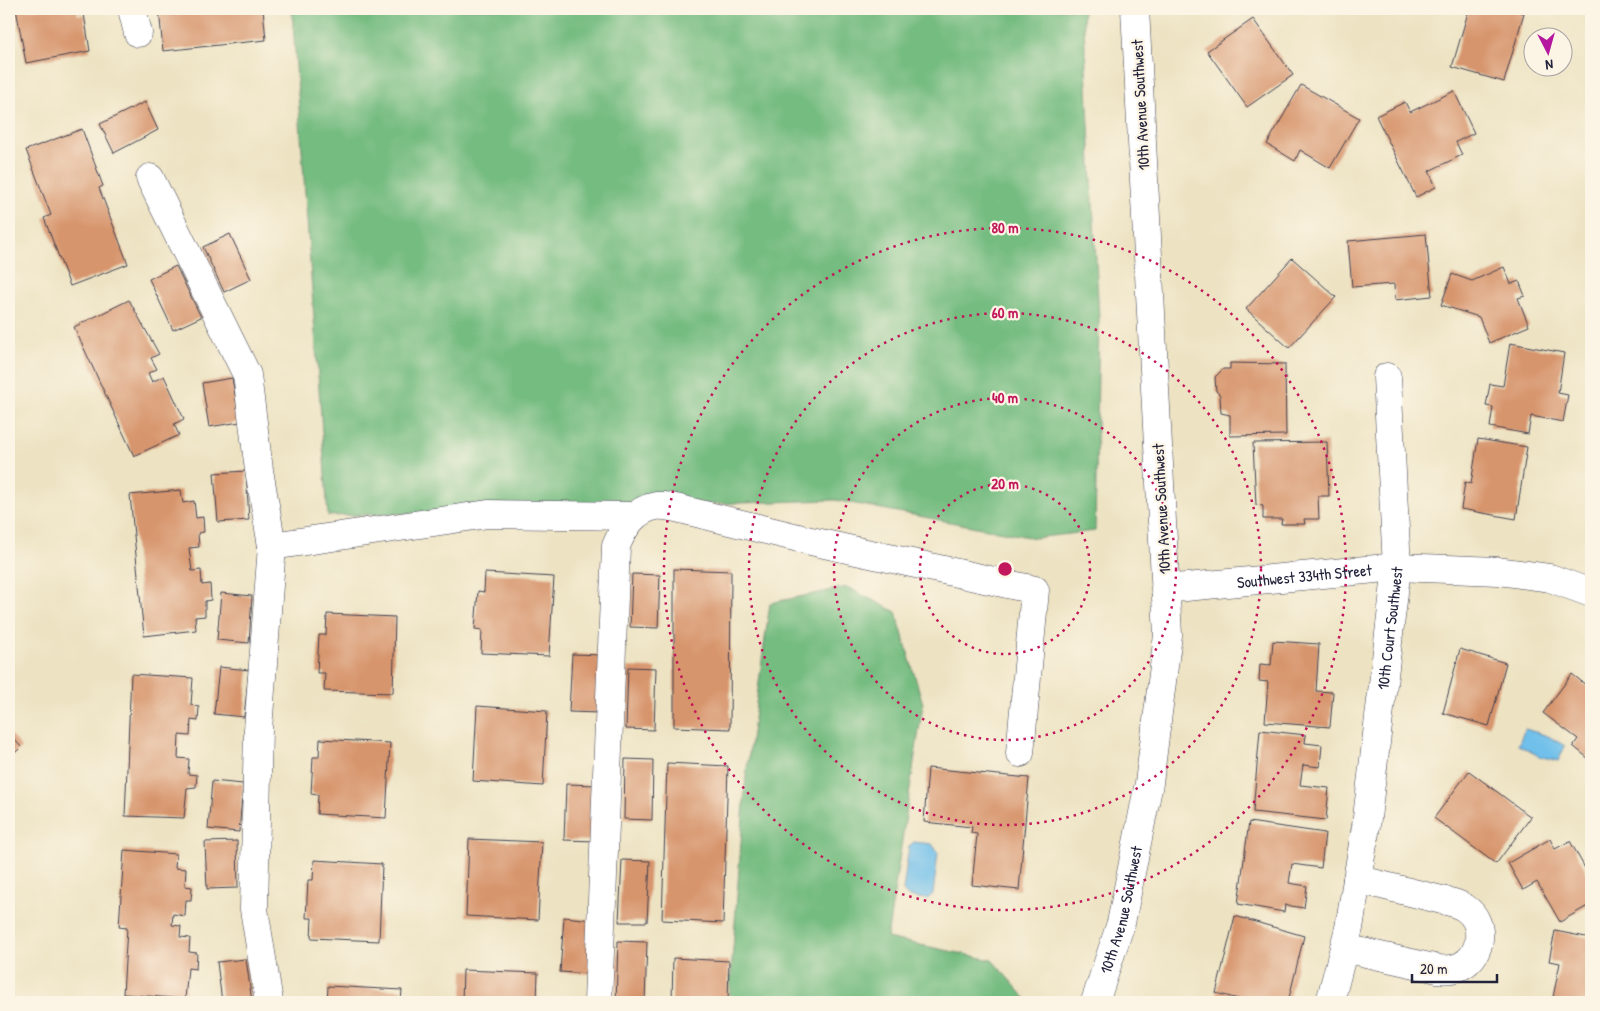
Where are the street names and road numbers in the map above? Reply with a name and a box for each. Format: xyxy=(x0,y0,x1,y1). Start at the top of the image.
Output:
street label: 10th Avenue Southwest xyxy=(1126,39,1154,171)
street label: 10th Avenue Southwest xyxy=(1147,443,1175,575)
street label: Southwest 334th Street xyxy=(1236,558,1373,593)
street label: 10th Court Southwest xyxy=(1371,565,1408,691)
street label: 10th Avenue Southwest xyxy=(1094,843,1147,977)

